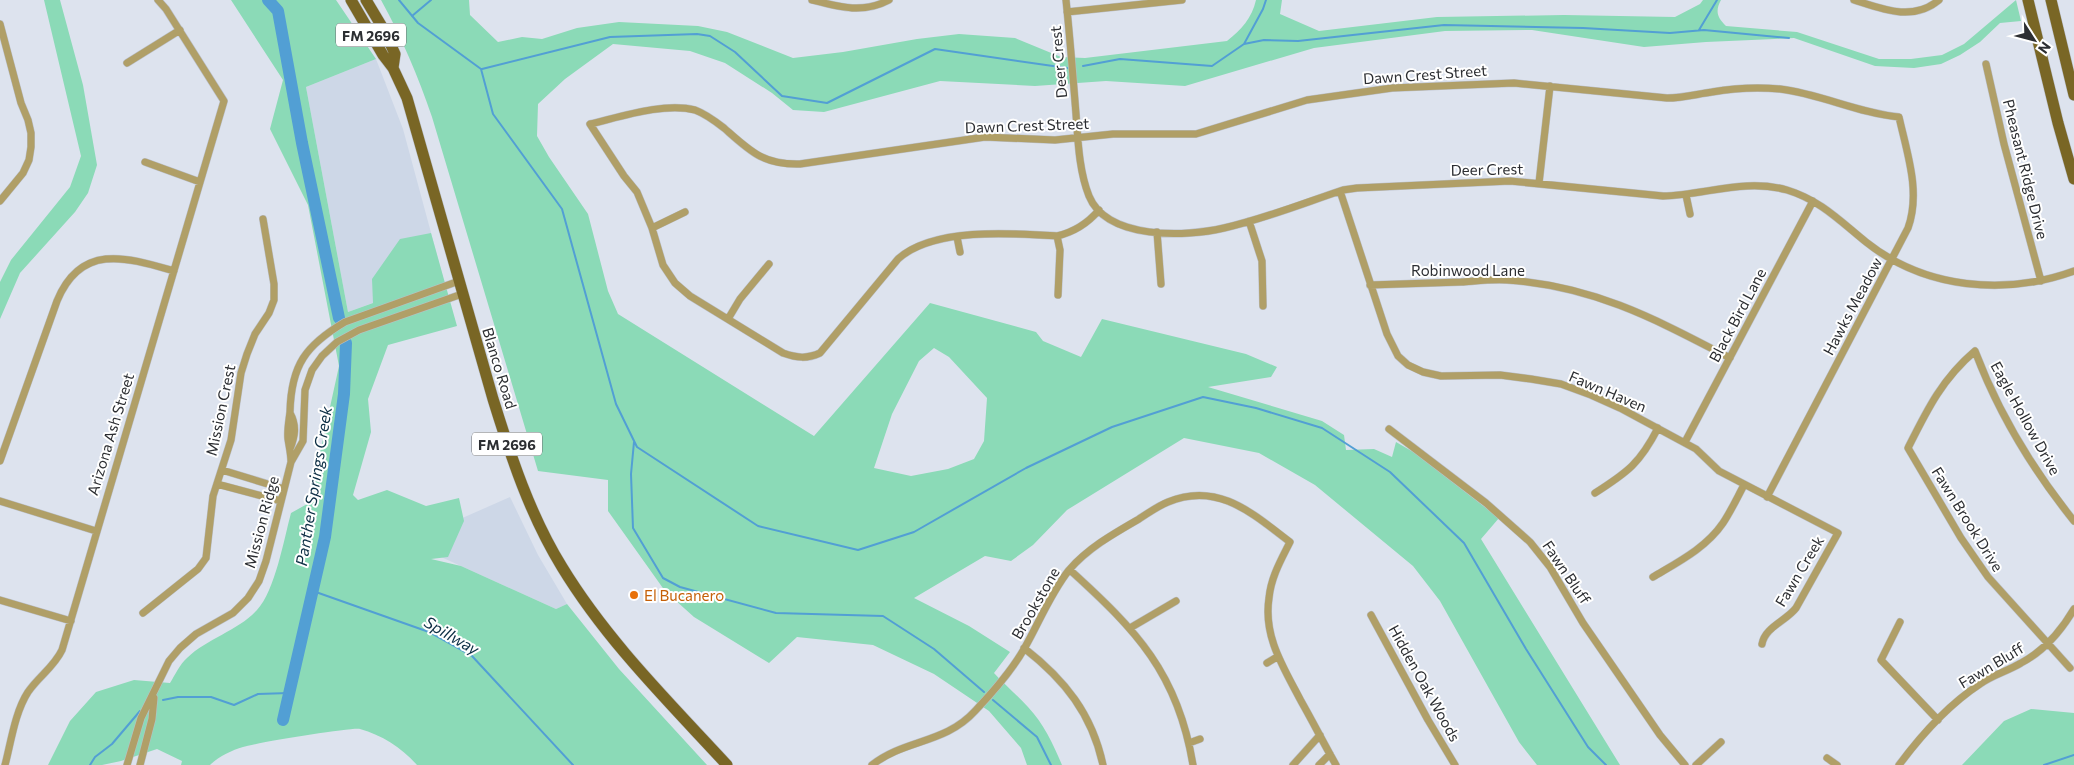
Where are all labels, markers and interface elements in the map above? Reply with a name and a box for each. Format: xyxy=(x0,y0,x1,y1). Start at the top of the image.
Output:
north arrow xyxy=(2009,15,2059,65)
road number: FM 2696 xyxy=(336,24,406,46)
street label: Deer Crest xyxy=(1046,25,1070,99)
text: N xyxy=(2035,39,2055,57)
street label: Dawn Crest Street xyxy=(1362,61,1488,87)
street label: Pheasant Ridge Drive xyxy=(2000,97,2052,241)
street label: Dawn Crest Street xyxy=(965,114,1089,136)
street label: Deer Crest xyxy=(1451,159,1523,179)
street label: Hawks Meadow xyxy=(1819,254,1885,358)
street label: Robinwood Lane xyxy=(1411,261,1525,279)
street label: Black Bird Lane xyxy=(1705,265,1769,365)
street label: Blanco Road xyxy=(479,325,521,411)
street label: Eagle Hollow Drive xyxy=(1987,358,2065,478)
street label: Mission Crest xyxy=(202,363,238,457)
street label: Fawn Haven xyxy=(1567,367,1649,415)
street label: Arizona Ash Street xyxy=(83,371,137,497)
water label: Panther Springs Creek xyxy=(291,405,335,567)
road number: FM 2696 xyxy=(472,432,542,456)
street label: Fawn Brook Drive xyxy=(1929,463,2007,575)
street label: Mission Ridge xyxy=(240,474,282,570)
street label: Fawn Creek xyxy=(1771,532,1827,610)
street label: Fawn Bluff xyxy=(1539,537,1595,608)
street label: Brookstone xyxy=(1007,564,1063,642)
place label: El Bucanero xyxy=(644,586,724,604)
marker: El Bucanero xyxy=(628,589,640,601)
water label: Spillway xyxy=(421,612,483,659)
street label: Hidden Oak Woods xyxy=(1385,622,1465,745)
street label: Fawn Bluff xyxy=(1955,638,2027,691)

